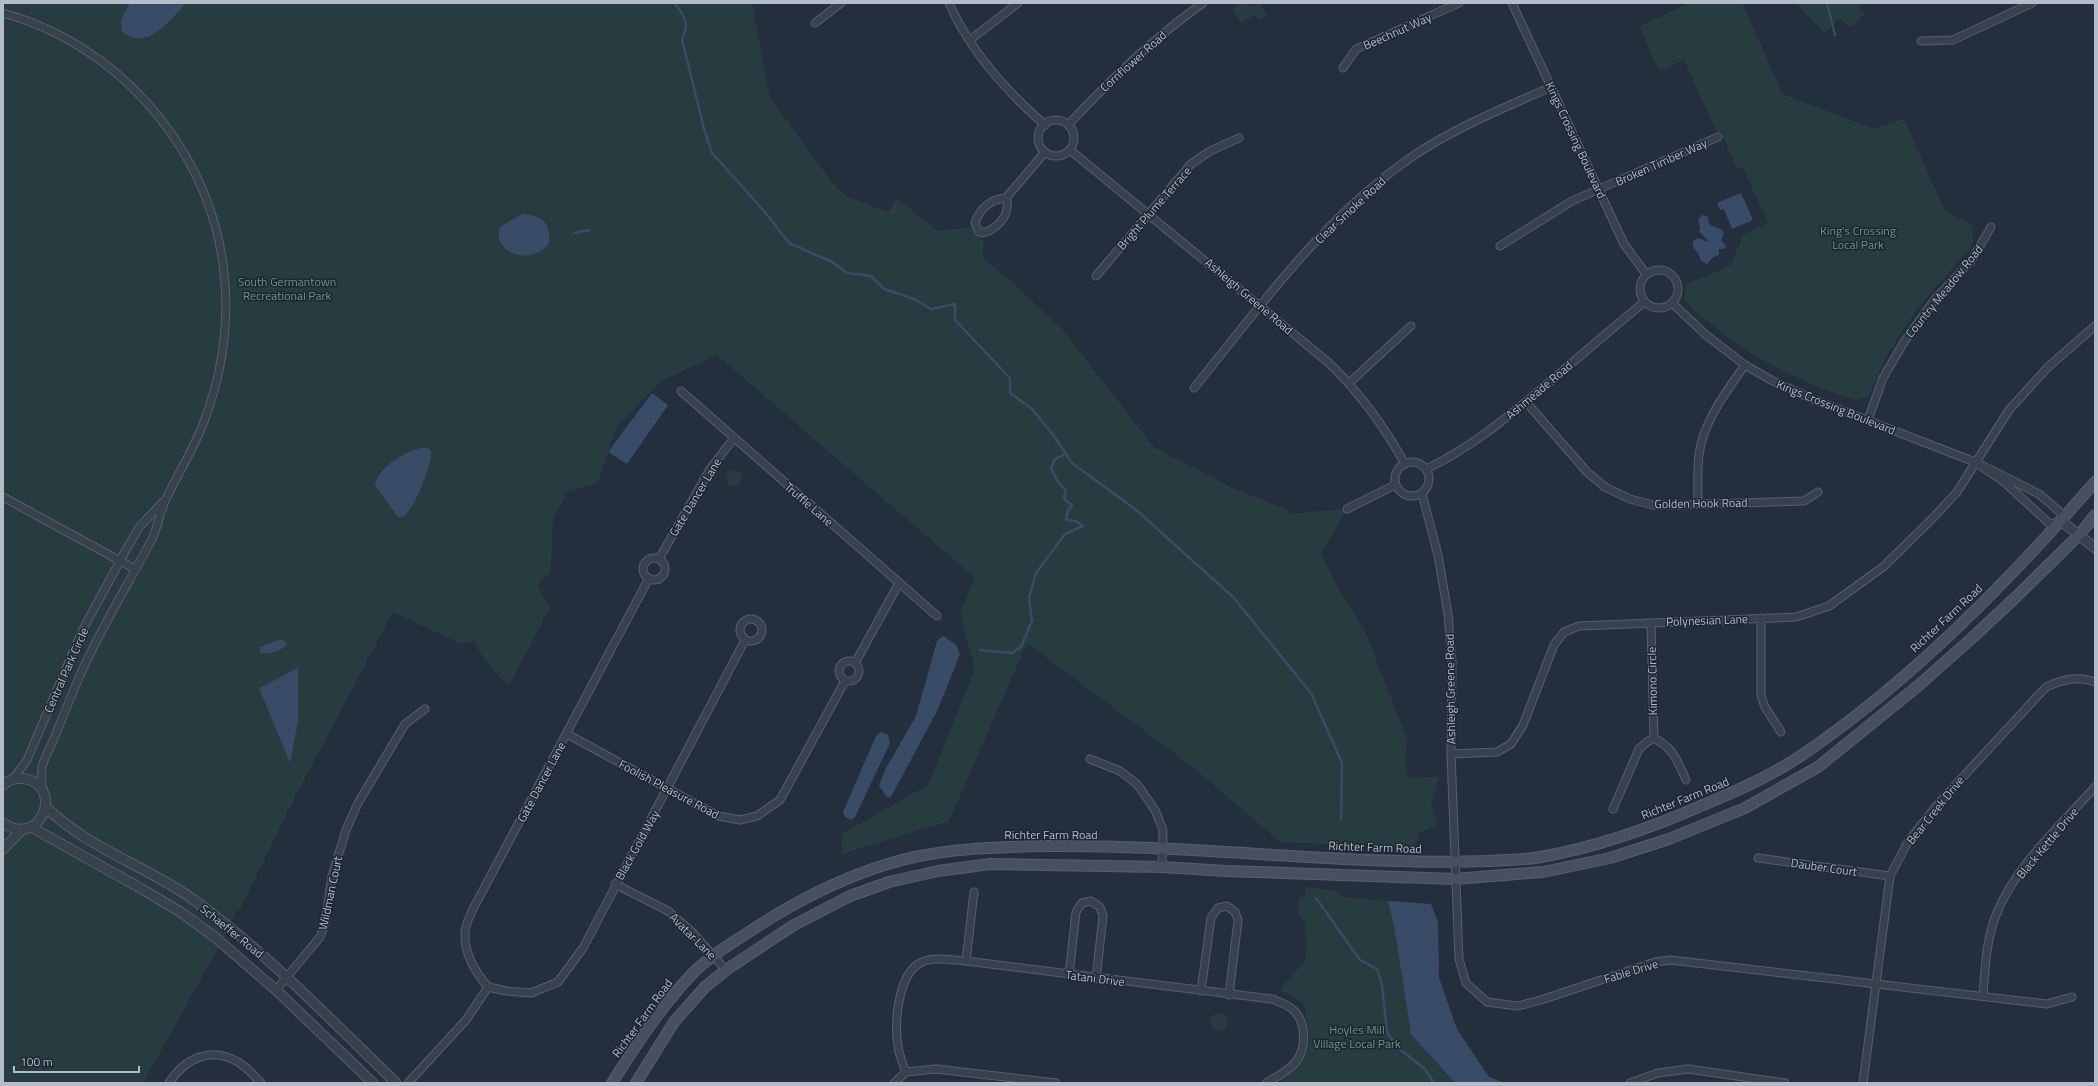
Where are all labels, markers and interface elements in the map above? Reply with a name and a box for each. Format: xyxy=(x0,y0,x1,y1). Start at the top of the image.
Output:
street label: Beechnut Way xyxy=(1360,7,1434,55)
street label: Cornflower Road xyxy=(1095,26,1171,96)
street label: Kings Crossing Boulevard xyxy=(1541,78,1611,202)
street label: Broken Timber Way xyxy=(1612,133,1710,191)
street label: Bright Plume Terrace xyxy=(1112,162,1196,254)
street label: Clear Smoke Road xyxy=(1310,172,1390,248)
park label: King's Crossing Local Park xyxy=(1820,221,1896,254)
street label: Country Meadow Road xyxy=(1900,240,1988,342)
street label: Ashleigh Greene Road xyxy=(1201,253,1297,339)
park label: South Germantown Recreational Park xyxy=(238,272,336,305)
street label: Ashmeade Road xyxy=(1501,356,1577,424)
street label: Kings Crossing Boulevard xyxy=(1774,374,1898,440)
street label: Gate Dancer Lane xyxy=(664,454,726,540)
street label: Truffle Lane xyxy=(780,477,838,531)
street label: Golden Hook Road xyxy=(1654,493,1748,513)
street label: Richter Farm Road xyxy=(1905,579,1987,657)
street label: Polynesian Lane xyxy=(1666,609,1748,631)
street label: Central Park Circle xyxy=(39,624,93,716)
street label: Ashleigh Greene Road xyxy=(1440,634,1460,744)
street label: Kimono Circle xyxy=(1642,647,1662,715)
street label: Gate Dancer Lane xyxy=(512,738,570,826)
street label: Foolish Pleasure Road xyxy=(615,754,723,824)
street label: Richter Farm Road xyxy=(1638,772,1732,824)
street label: Bear Creek Drive xyxy=(1901,772,1969,848)
street label: Black Kettle Drive xyxy=(2011,803,2083,883)
street label: Black Gold Way xyxy=(610,806,664,883)
street label: Richter Farm Road xyxy=(1004,825,1098,844)
street label: Richter Farm Road xyxy=(1328,836,1422,858)
street label: Dauber Court xyxy=(1790,853,1859,881)
street label: Wildman Court xyxy=(313,854,347,932)
street label: Schaeffer Road xyxy=(196,899,268,963)
street label: Avatar Lane xyxy=(665,908,721,964)
street label: Fable Drive xyxy=(1601,954,1661,988)
street label: Tatani Drive xyxy=(1064,965,1126,991)
street label: Richter Farm Road xyxy=(607,975,677,1061)
park label: Hoyles Mill Village Local Park xyxy=(1313,1020,1401,1053)
scale bar xyxy=(14,1048,139,1074)
text: 100 m xyxy=(20,1052,53,1071)

